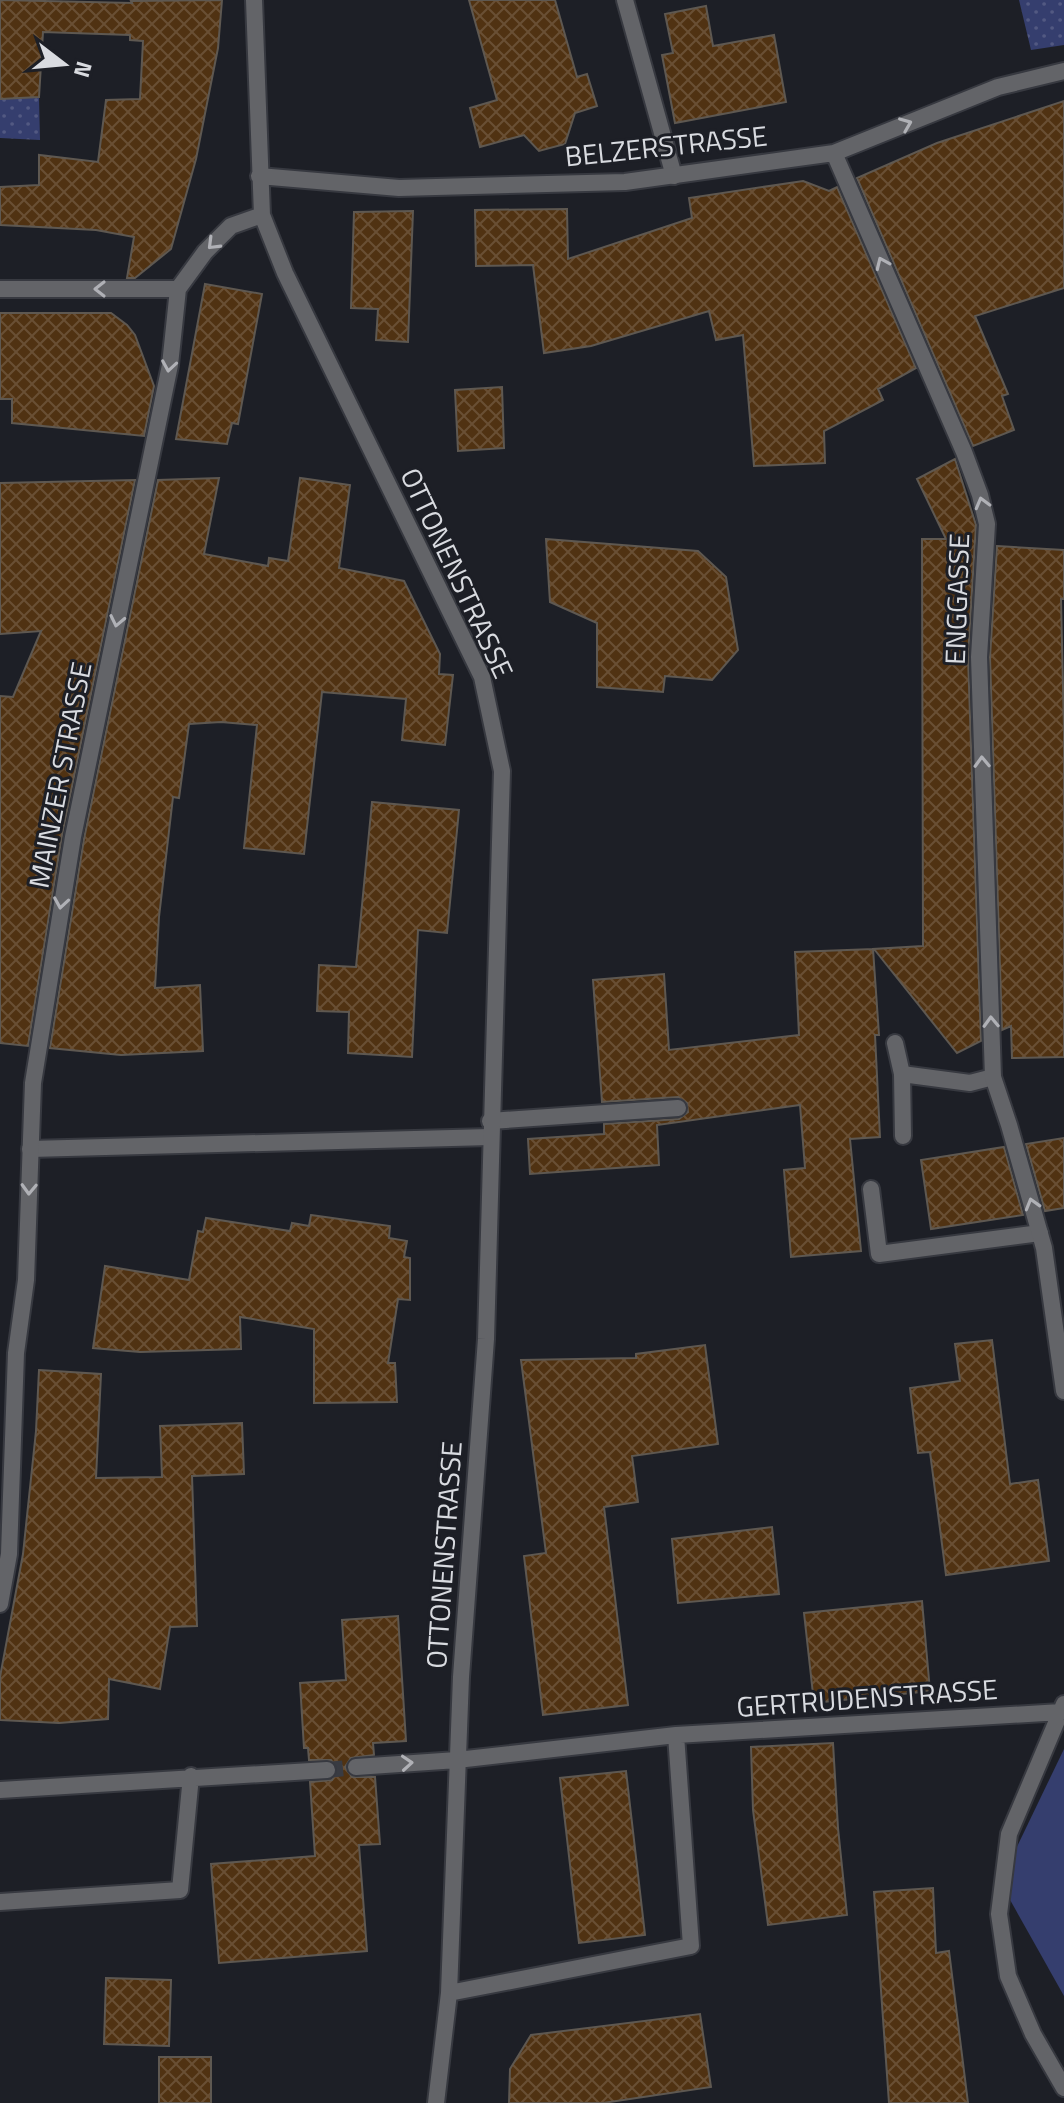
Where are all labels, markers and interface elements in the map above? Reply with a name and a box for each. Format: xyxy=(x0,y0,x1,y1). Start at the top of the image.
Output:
north arrow xyxy=(24,24,104,104)
text: N xyxy=(65,57,102,82)
street label: BELZERSTRASSE xyxy=(563,114,769,178)
one-way arrow xyxy=(898,117,912,133)
one-way arrow xyxy=(208,234,222,249)
one-way arrow xyxy=(875,257,891,271)
one-way arrow xyxy=(93,280,106,298)
one-way arrow xyxy=(161,359,178,373)
street label: OTTONENSTRASSE xyxy=(390,460,525,685)
one-way arrow xyxy=(974,496,991,510)
street label: ENGGASSE xyxy=(933,533,980,665)
one-way arrow xyxy=(109,614,126,627)
street label: MAINZER STRASSE xyxy=(17,658,102,892)
one-way arrow xyxy=(974,755,991,768)
one-way arrow xyxy=(53,897,70,910)
one-way arrow xyxy=(982,1015,999,1028)
one-way arrow xyxy=(20,1183,37,1196)
one-way arrow xyxy=(1025,1198,1041,1212)
street label: OTTONENSTRASSE xyxy=(414,1440,473,1670)
street label: GERTRUDENSTRASSE xyxy=(735,1667,999,1728)
one-way arrow xyxy=(401,1755,414,1772)

